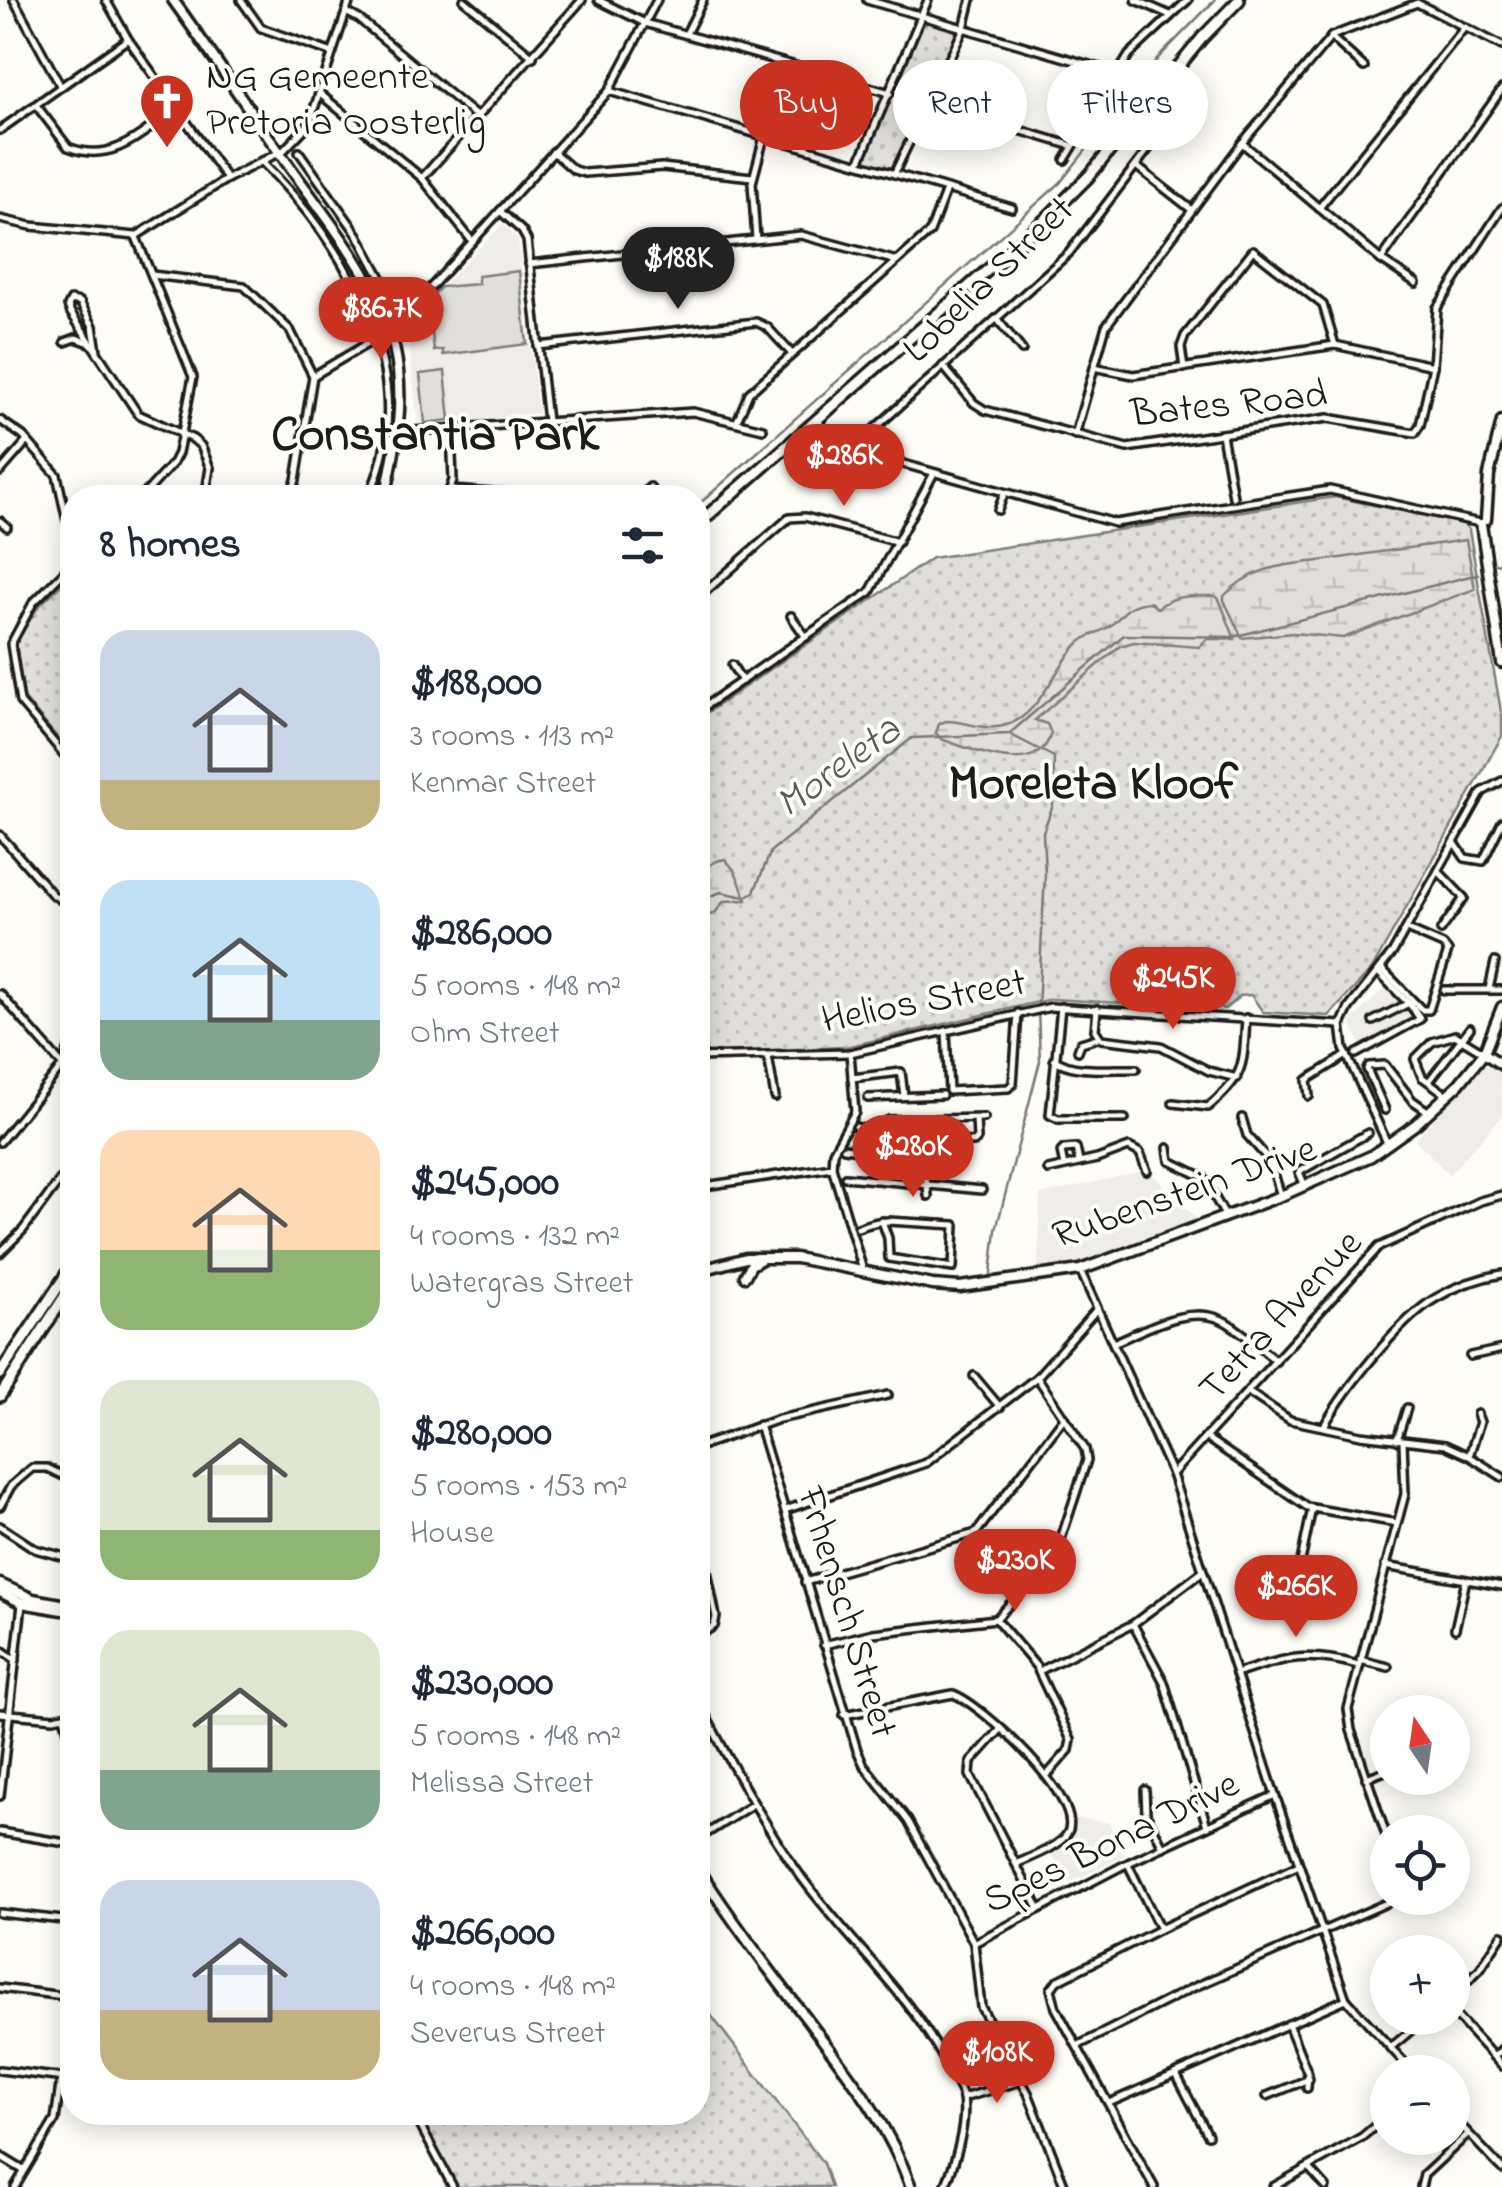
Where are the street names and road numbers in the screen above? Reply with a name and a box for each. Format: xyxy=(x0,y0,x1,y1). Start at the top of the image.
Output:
street label: Lobelia Street xyxy=(890,183,1090,379)
street label: Bates Road xyxy=(1127,366,1330,446)
street label: Helios Street xyxy=(817,954,1031,1052)
street label: Rubenstein Drive xyxy=(1045,1121,1325,1267)
street label: Tetra Avenue xyxy=(1186,1217,1378,1417)
street label: Frhensch Street xyxy=(779,1479,911,1746)
street label: Spes Bona Drive xyxy=(974,1756,1250,1932)

